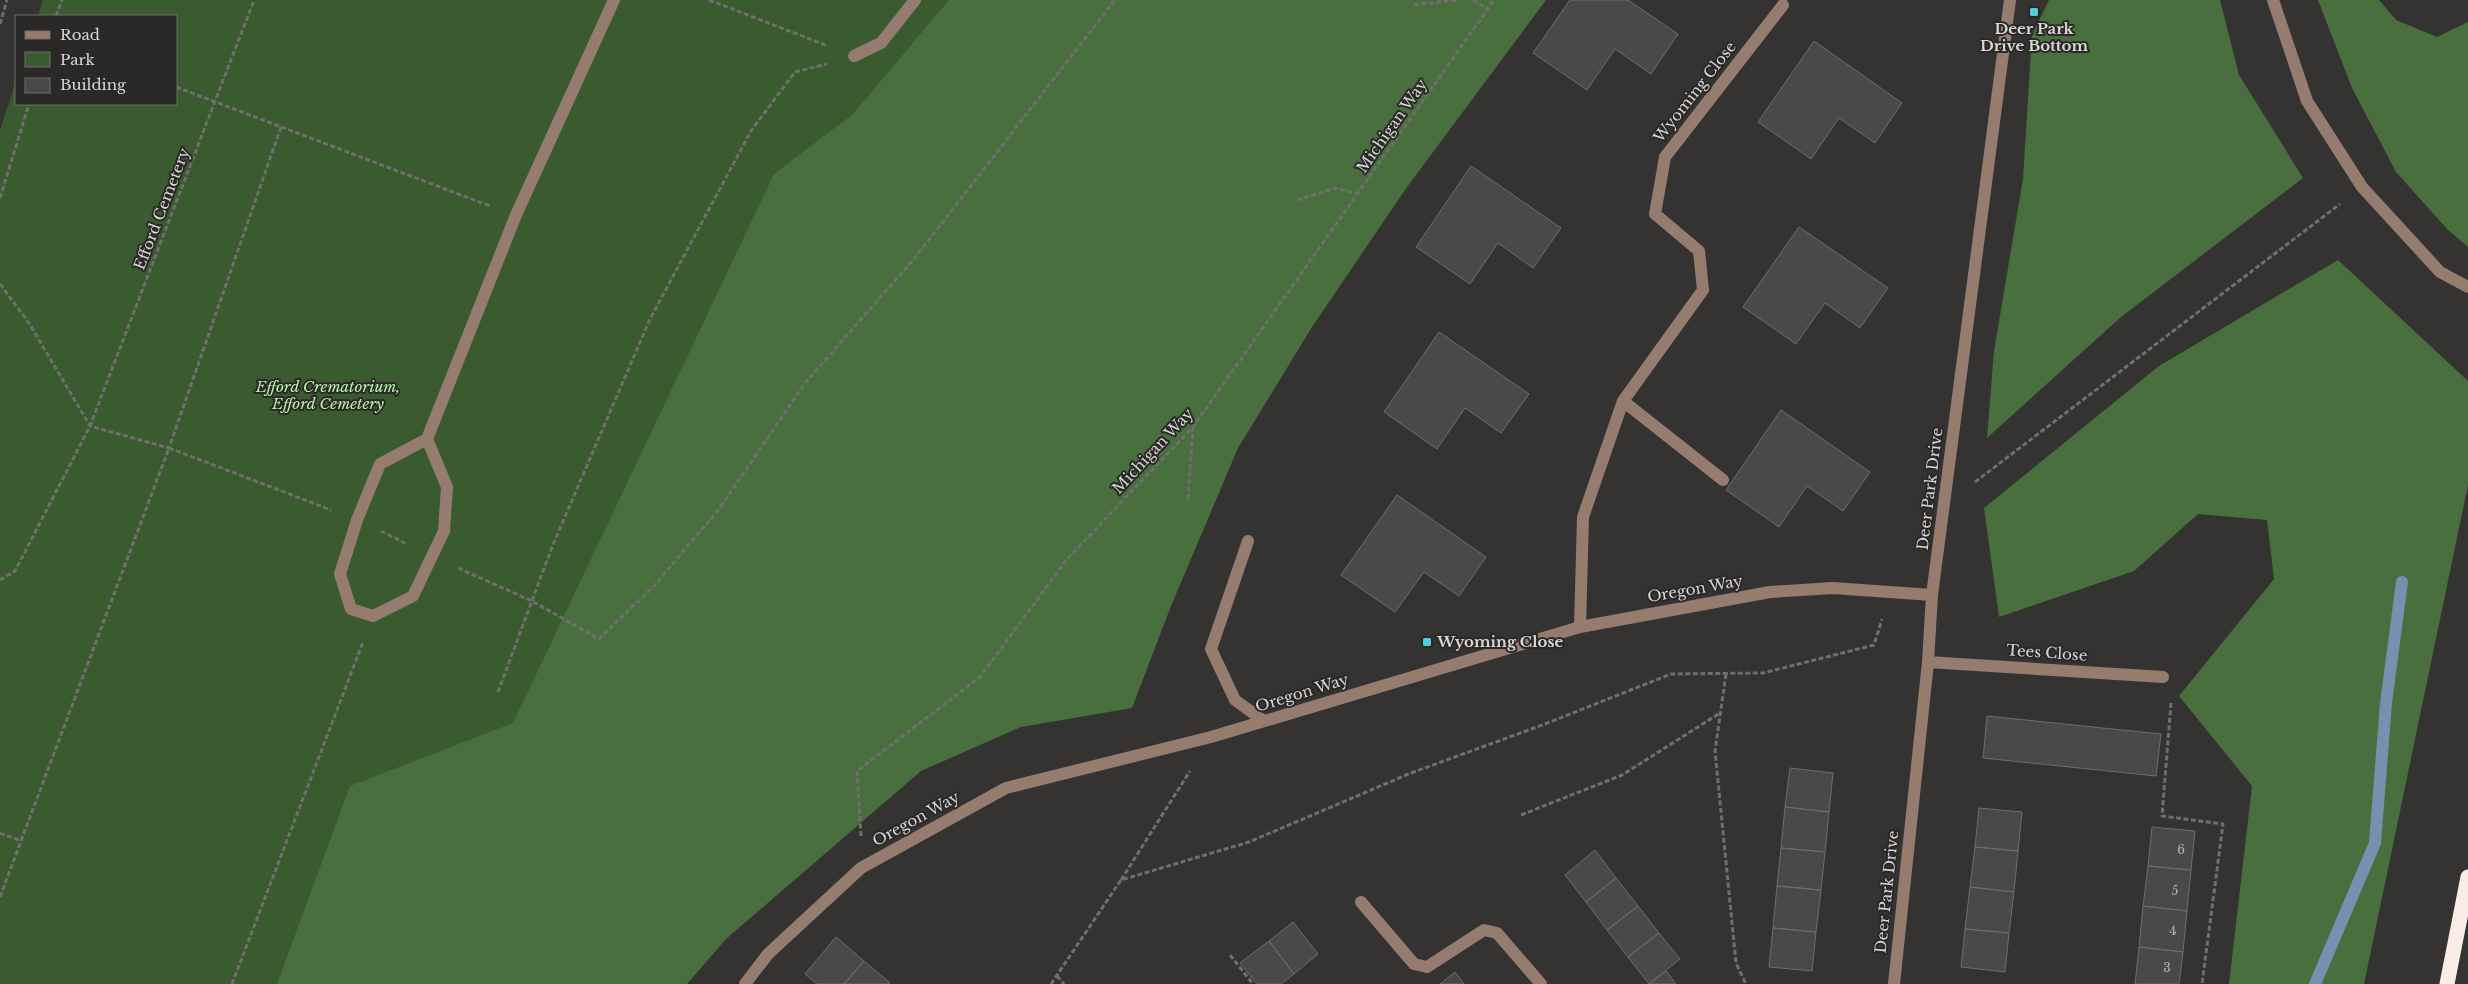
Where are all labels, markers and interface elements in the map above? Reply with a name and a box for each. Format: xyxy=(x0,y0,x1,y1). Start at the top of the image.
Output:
marker: Deer Park Drive Bottom xyxy=(2028,6,2040,18)
legend xyxy=(15,15,178,105)
place label: Deer Park Drive Bottom xyxy=(1980,19,2088,55)
text: Road xyxy=(60,25,100,44)
street label: Wyoming Close xyxy=(1649,37,1740,147)
text: Park xyxy=(60,50,96,69)
text: Building xyxy=(60,75,127,94)
street label: Michigan Way xyxy=(1352,75,1431,176)
street label: Efford Cemetery xyxy=(130,145,194,273)
park label: Efford Crematorium, Efford Cemetery xyxy=(255,377,400,413)
street label: Michigan Way xyxy=(1108,404,1197,497)
street label: Deer Park Drive xyxy=(1913,427,1946,551)
street label: Oregon Way xyxy=(1646,571,1744,606)
place label: Wyoming Close xyxy=(1436,632,1563,651)
marker: Wyoming Close xyxy=(1421,636,1433,648)
street label: Tees Close xyxy=(2006,640,2088,665)
street label: Oregon Way xyxy=(1253,669,1351,716)
street label: Oregon Way xyxy=(869,787,963,850)
street label: Deer Park Drive xyxy=(1871,830,1902,954)
house number: 6 xyxy=(2177,842,2185,857)
house number: 5 xyxy=(2172,883,2179,898)
house number: 4 xyxy=(2169,923,2177,938)
house number: 3 xyxy=(2163,960,2171,975)

